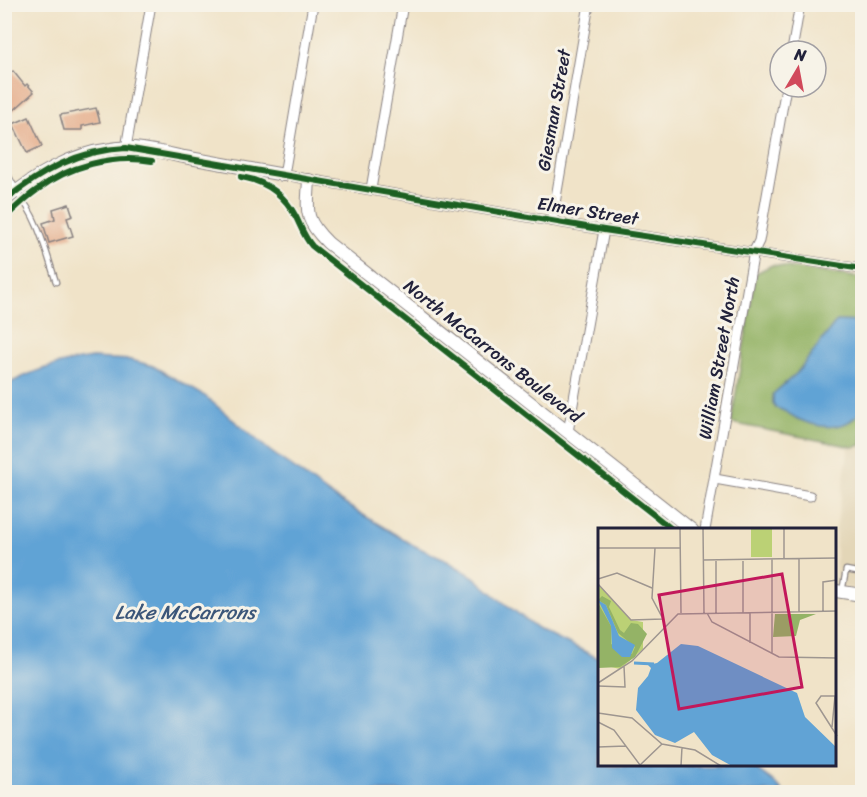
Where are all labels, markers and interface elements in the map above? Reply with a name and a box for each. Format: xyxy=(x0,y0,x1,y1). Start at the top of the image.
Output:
north arrow xyxy=(768,39,828,99)
text: N xyxy=(792,39,809,70)
street label: Giesman Street xyxy=(528,46,581,174)
street label: Elmer Street xyxy=(535,187,642,235)
street label: North McCarrons Boulevard xyxy=(396,271,591,432)
street label: William Street North xyxy=(689,274,749,442)
inset map xyxy=(598,528,837,767)
water label: Lake McCarrons xyxy=(115,595,258,630)

